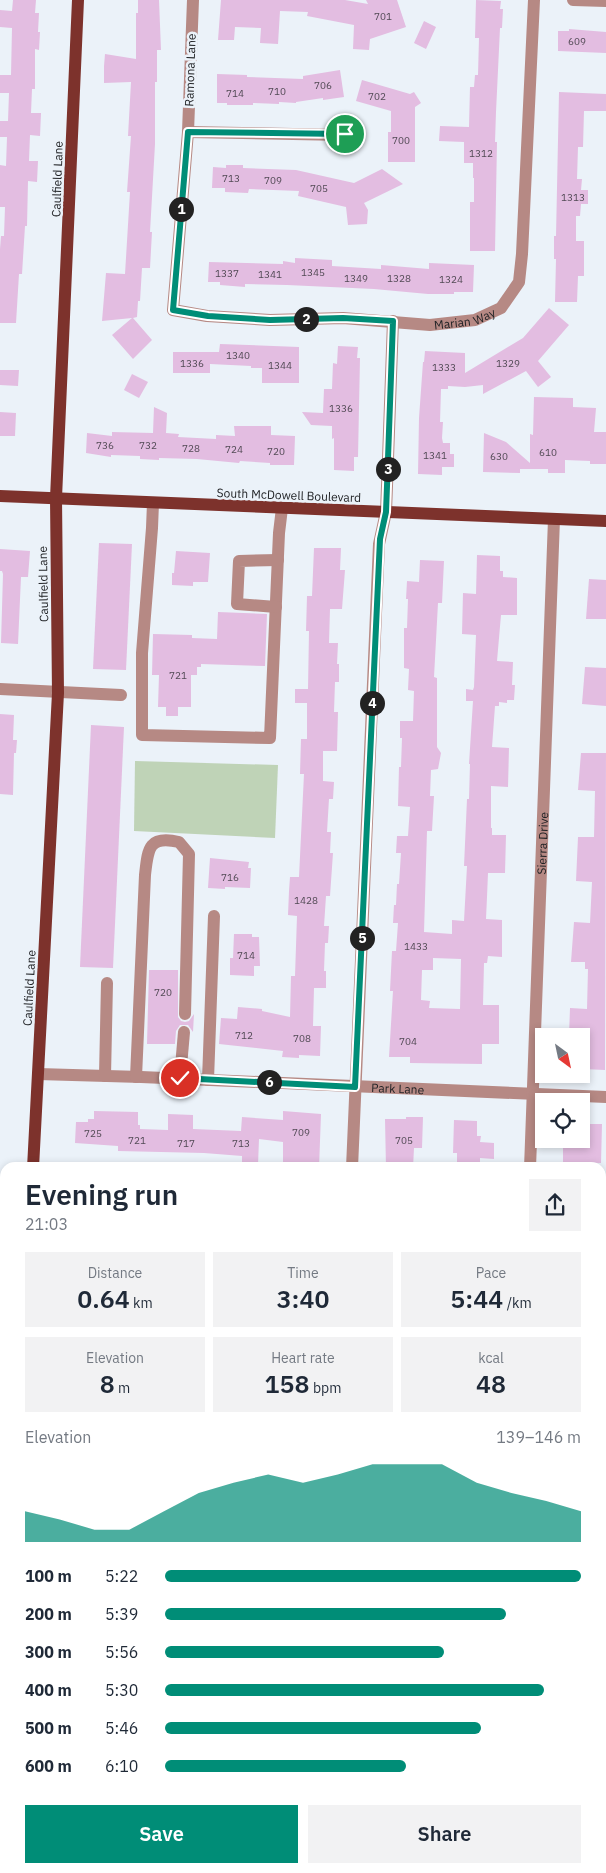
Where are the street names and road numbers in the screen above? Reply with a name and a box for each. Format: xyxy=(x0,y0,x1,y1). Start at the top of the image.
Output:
street label: Ramona Lane xyxy=(181,33,199,107)
street label: Caulfield Lane xyxy=(48,140,66,217)
street label: Marian Way xyxy=(433,304,498,332)
street label: South McDowell Boulevard xyxy=(217,485,361,505)
street label: Caulfield Lane xyxy=(35,545,51,622)
street label: Sierra Drive xyxy=(533,811,551,875)
street label: Caulfield Lane xyxy=(20,949,39,1026)
street label: Park Lane xyxy=(371,1079,425,1097)

